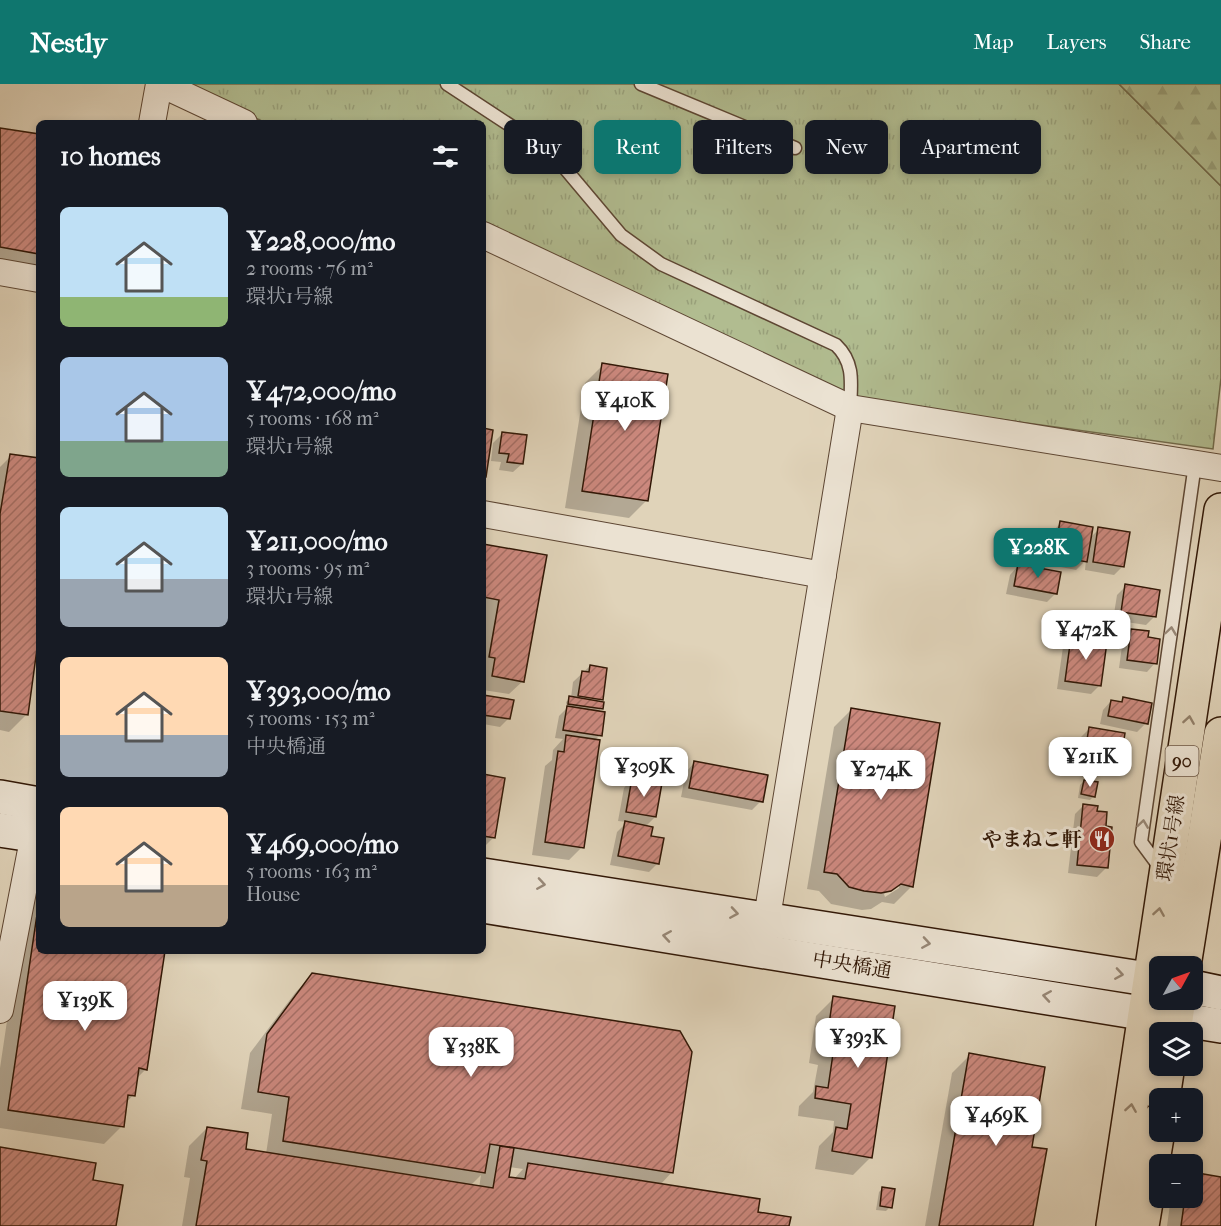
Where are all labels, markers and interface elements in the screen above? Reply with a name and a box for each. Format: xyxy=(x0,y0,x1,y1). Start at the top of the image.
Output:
text: Nestly xyxy=(30,26,107,59)
text: Map xyxy=(973,30,1014,54)
text: Layers xyxy=(1047,30,1106,54)
text: Share xyxy=(1139,30,1191,54)
chip: Buy xyxy=(504,120,582,174)
chip: Rent xyxy=(594,120,681,174)
chip: Filters xyxy=(693,120,793,174)
chip: New xyxy=(805,120,888,174)
chip: Apartment xyxy=(900,120,1041,174)
icon: filters xyxy=(429,140,462,173)
text: 10 homes xyxy=(60,141,161,172)
text: ¥228,000/mo xyxy=(246,226,395,257)
icon: home xyxy=(108,231,180,303)
text: 2 rooms · 76 m² xyxy=(246,257,373,280)
text: 環状1号線 xyxy=(246,285,333,308)
text: ¥472,000/mo xyxy=(246,376,396,407)
icon: home xyxy=(108,381,180,453)
pin: ¥410K xyxy=(583,381,667,432)
text: ¥410K xyxy=(595,389,655,412)
text: 5 rooms · 168 m² xyxy=(246,407,379,430)
text: 環状1号線 xyxy=(246,435,333,458)
text: ¥211,000/mo xyxy=(246,526,388,557)
pin: ¥228K xyxy=(996,528,1080,579)
icon: home xyxy=(108,531,180,603)
text: ¥228K xyxy=(1008,536,1068,559)
text: 3 rooms · 95 m² xyxy=(246,557,369,580)
text: 環状1号線 xyxy=(246,585,333,608)
pin: ¥472K xyxy=(1044,610,1128,661)
text: ¥472K xyxy=(1055,618,1117,641)
one-way arrow xyxy=(1165,627,1177,636)
text: ¥393,000/mo xyxy=(246,676,391,707)
icon: home xyxy=(108,681,180,753)
text: 5 rooms · 153 m² xyxy=(246,707,375,730)
one-way arrow xyxy=(1182,715,1194,724)
text: 中央橋通 xyxy=(246,735,326,758)
pin: ¥211K xyxy=(1048,737,1132,788)
text: ¥211K xyxy=(1063,745,1117,768)
road number: 90 xyxy=(1166,746,1198,776)
pin: ¥309K xyxy=(602,747,686,798)
pin: ¥274K xyxy=(839,750,923,801)
text: ¥309K xyxy=(614,755,674,778)
text: ¥274K xyxy=(850,758,912,781)
street label: 環状1号線 xyxy=(1153,793,1189,883)
one-way arrow xyxy=(1137,820,1149,829)
restaurant icon: やまねこ軒 xyxy=(1087,824,1117,854)
place label: やまねこ軒 xyxy=(982,828,1082,851)
text: ¥469,000/mo xyxy=(246,829,399,860)
icon: home xyxy=(108,831,180,903)
text: 5 rooms · 163 m² xyxy=(246,860,377,883)
one-way arrow xyxy=(536,877,545,889)
text: House xyxy=(246,883,300,906)
one-way arrow xyxy=(729,907,738,919)
one-way arrow xyxy=(1152,908,1165,918)
one-way arrow xyxy=(663,930,672,942)
one-way arrow xyxy=(921,936,931,949)
street label: 中央橋通 xyxy=(811,947,893,983)
north arrow xyxy=(1149,956,1203,1010)
map controls xyxy=(1149,956,1203,1208)
one-way arrow xyxy=(1114,968,1123,980)
pin: ¥139K xyxy=(43,981,127,1032)
text: ¥139K xyxy=(57,989,113,1012)
one-way arrow xyxy=(1042,990,1052,1003)
pin: ¥393K xyxy=(816,1018,900,1069)
button: layers xyxy=(1149,1022,1203,1076)
text: ¥393K xyxy=(830,1026,886,1049)
pin: ¥338K xyxy=(429,1027,513,1078)
text: ¥338K xyxy=(443,1035,499,1058)
button: + xyxy=(1149,1088,1203,1142)
pin: ¥469K xyxy=(954,1096,1038,1147)
one-way arrow xyxy=(1125,1103,1137,1113)
text: ¥469K xyxy=(964,1104,1028,1127)
button: − xyxy=(1149,1154,1203,1208)

